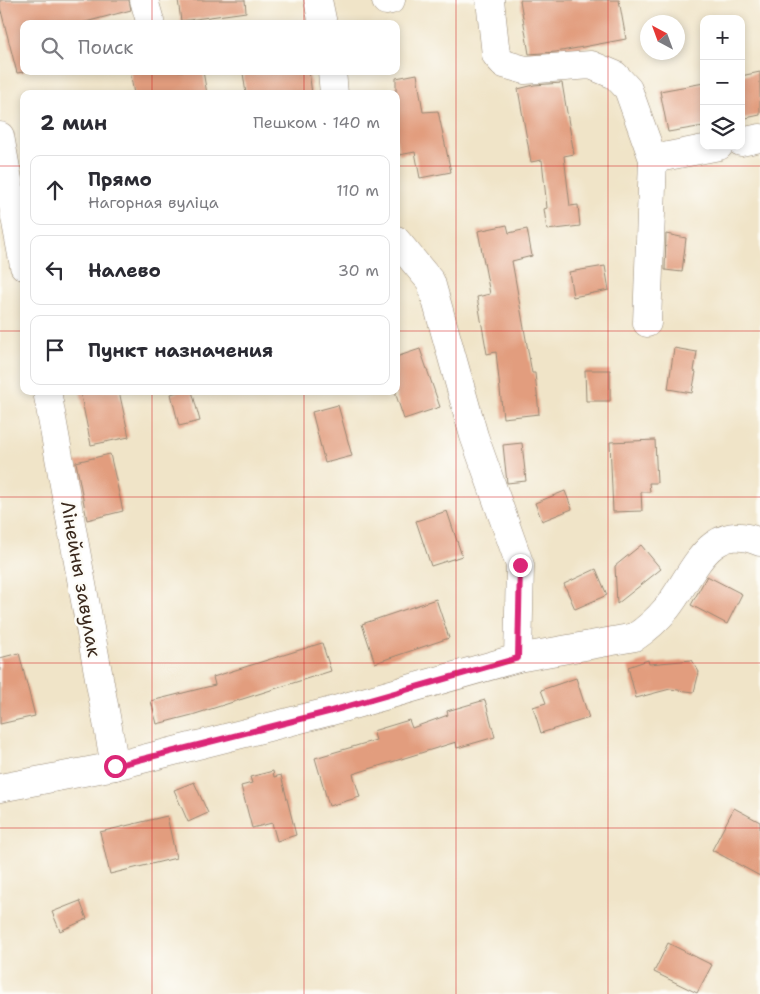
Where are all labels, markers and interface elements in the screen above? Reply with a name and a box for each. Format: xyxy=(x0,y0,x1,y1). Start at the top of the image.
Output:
north arrow xyxy=(640,15,685,60)
map controls xyxy=(700,15,745,150)
button: + xyxy=(700,15,745,60)
search box xyxy=(20,20,400,75)
icon: search xyxy=(38,34,66,62)
text: Поиск xyxy=(78,35,133,60)
button: − xyxy=(700,60,745,105)
button: layers xyxy=(700,105,745,150)
text: 2 мин xyxy=(40,109,107,137)
text: Пешком · 140 m xyxy=(253,112,380,133)
text: Прямо xyxy=(88,167,152,192)
icon: ahead xyxy=(41,176,69,204)
text: 110 m xyxy=(336,180,379,201)
text: Нагорная вуліца xyxy=(88,192,219,213)
icon: left xyxy=(41,256,69,284)
text: Налево xyxy=(88,258,161,283)
text: 30 m xyxy=(338,260,379,281)
icon: arrive xyxy=(41,336,69,364)
text: Пункт назначения xyxy=(88,338,273,363)
street label: Лінейны завулак xyxy=(55,499,107,659)
route end xyxy=(509,554,532,577)
route start xyxy=(104,755,127,778)

